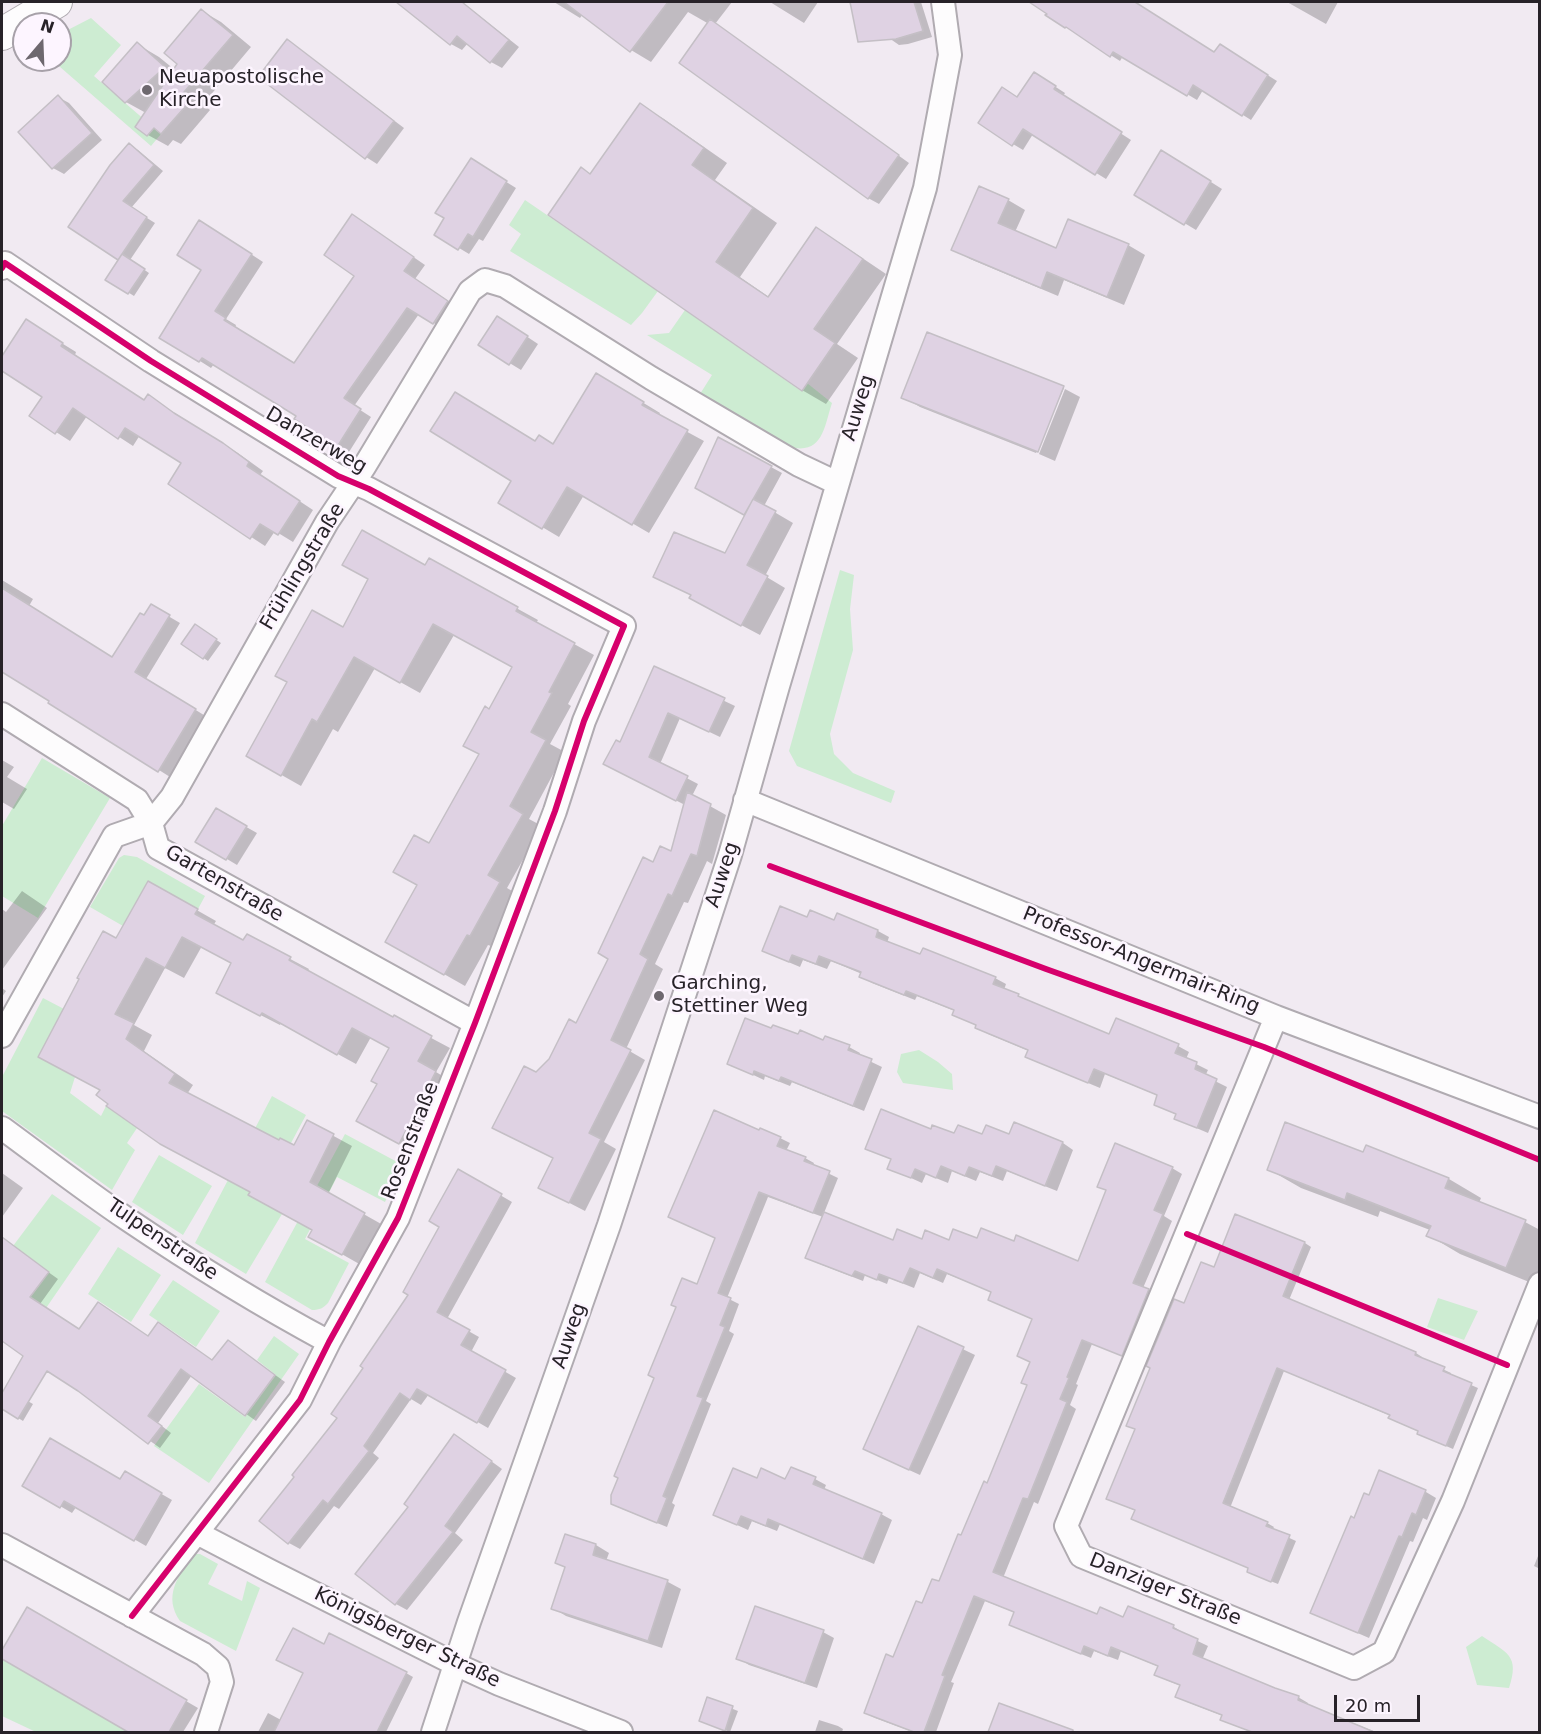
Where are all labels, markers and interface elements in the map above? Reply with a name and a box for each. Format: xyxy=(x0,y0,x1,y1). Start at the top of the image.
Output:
north arrow xyxy=(12,12,72,72)
text: N xyxy=(38,15,57,38)
place label: Neuapostolische Kirche xyxy=(159,66,324,113)
marker: Neuapostolische Kirche xyxy=(140,83,154,97)
street label: Auweg xyxy=(838,372,880,444)
street label: Danzerweg xyxy=(261,402,371,480)
street label: Frühlingstraße xyxy=(256,499,350,635)
street label: Auweg xyxy=(701,839,745,911)
street label: Gartenstraße xyxy=(161,840,287,928)
street label: Professor-Angermair-Ring xyxy=(1019,902,1263,1020)
place label: Garching, Stettiner Weg xyxy=(671,972,808,1019)
marker: Garching, Stettiner Weg xyxy=(652,989,666,1003)
street label: Rosenstraße xyxy=(378,1079,444,1203)
street label: Tulpenstraße xyxy=(102,1194,222,1286)
street label: Auweg xyxy=(548,1300,592,1372)
street label: Danziger Straße xyxy=(1085,1549,1245,1631)
street label: Königsberger Straße xyxy=(310,1582,504,1694)
scale bar xyxy=(1337,1683,1422,1721)
text: 20 m xyxy=(1345,1695,1391,1716)

